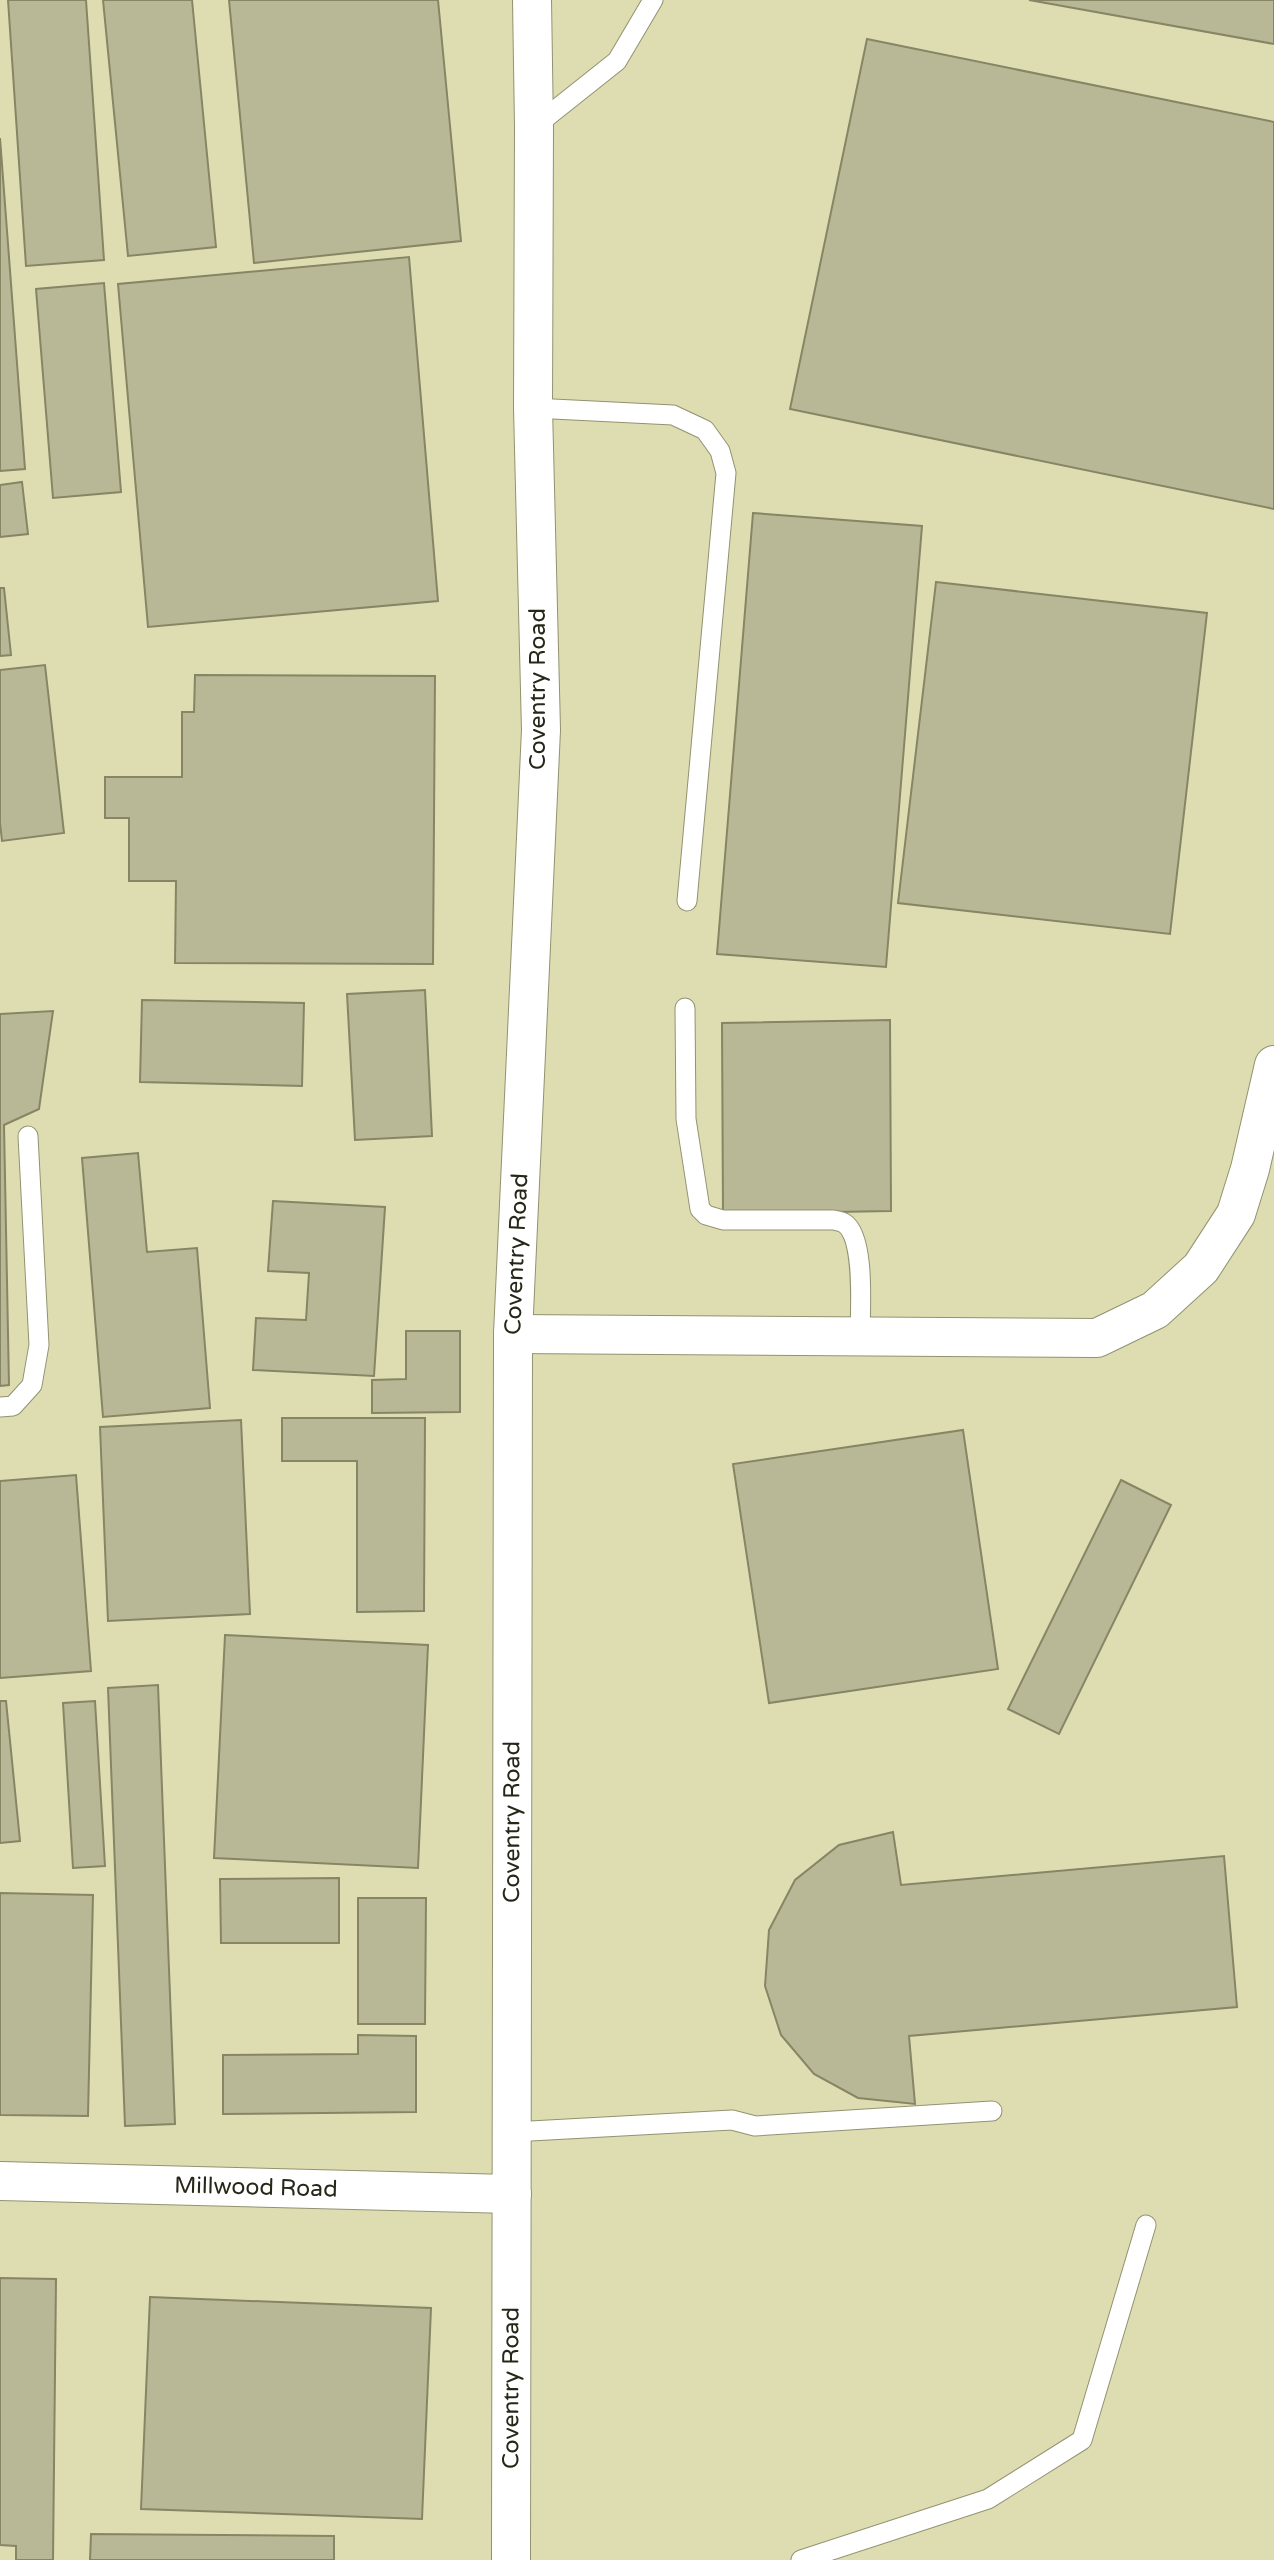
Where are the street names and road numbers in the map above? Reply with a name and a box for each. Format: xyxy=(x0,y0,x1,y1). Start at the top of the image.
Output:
street label: Coventry Road xyxy=(524,608,552,770)
street label: Coventry Road xyxy=(499,1173,534,1336)
street label: Coventry Road xyxy=(498,1741,526,1903)
street label: Millwood Road xyxy=(174,2171,338,2204)
street label: Coventry Road xyxy=(497,2307,525,2469)

